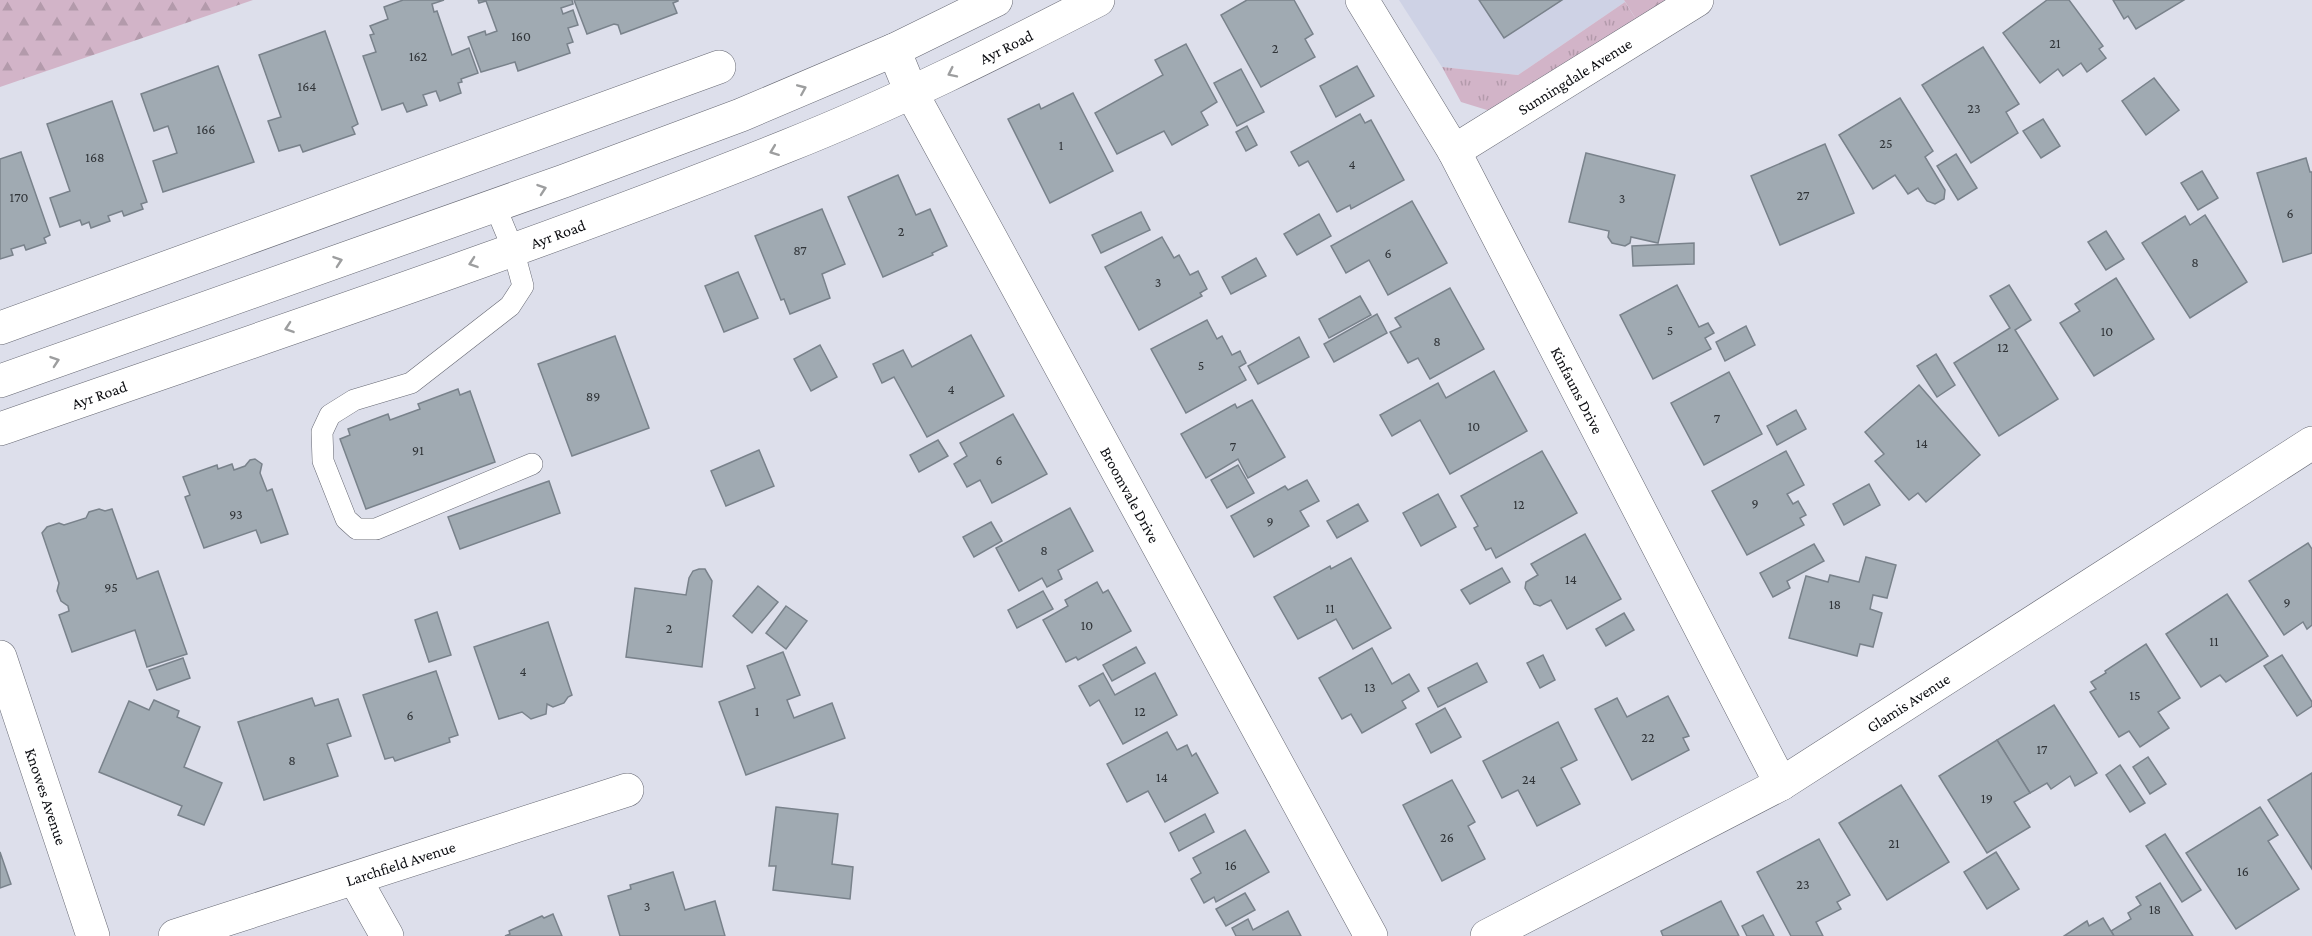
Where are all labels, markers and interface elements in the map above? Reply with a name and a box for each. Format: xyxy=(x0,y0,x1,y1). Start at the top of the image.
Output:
street label: Ayr Road xyxy=(977,26,1036,67)
house number: 160 xyxy=(511,28,531,44)
street label: Sunningdale Avenue xyxy=(1515,35,1635,118)
house number: 21 xyxy=(2049,35,2061,51)
house number: 2 xyxy=(1272,40,1279,56)
house number: 162 xyxy=(409,48,427,64)
one-way arrow xyxy=(947,65,958,77)
house number: 164 xyxy=(298,78,316,94)
one-way arrow xyxy=(796,84,807,96)
house number: 23 xyxy=(1967,100,1981,116)
house number: 166 xyxy=(197,121,215,137)
house number: 25 xyxy=(1879,135,1893,151)
house number: 1 xyxy=(1059,137,1064,153)
one-way arrow xyxy=(769,144,779,157)
house number: 168 xyxy=(85,149,105,165)
house number: 4 xyxy=(1348,156,1356,172)
one-way arrow xyxy=(536,184,547,197)
house number: 27 xyxy=(1797,187,1810,203)
house number: 170 xyxy=(10,189,28,205)
house number: 3 xyxy=(1619,190,1625,206)
house number: 6 xyxy=(2286,205,2294,221)
street label: Ayr Road xyxy=(528,216,588,252)
house number: 2 xyxy=(898,223,905,239)
house number: 87 xyxy=(793,242,807,258)
house number: 6 xyxy=(1384,245,1392,261)
house number: 8 xyxy=(2191,254,2199,270)
one-way arrow xyxy=(332,256,343,269)
one-way arrow xyxy=(468,256,479,269)
house number: 3 xyxy=(1155,274,1161,290)
one-way arrow xyxy=(284,320,295,333)
house number: 5 xyxy=(1667,322,1673,338)
house number: 10 xyxy=(2101,323,2113,339)
house number: 8 xyxy=(1433,333,1441,349)
house number: 12 xyxy=(1997,339,2009,355)
street label: Kinfauns Drive xyxy=(1548,344,1607,437)
one-way arrow xyxy=(49,356,60,369)
house number: 5 xyxy=(1198,357,1204,373)
street label: Ayr Road xyxy=(69,377,130,412)
house number: 4 xyxy=(947,381,955,397)
house number: 89 xyxy=(586,388,600,404)
house number: 7 xyxy=(1714,410,1721,426)
house number: 10 xyxy=(1468,418,1480,434)
house number: 14 xyxy=(1916,435,1928,451)
house number: 7 xyxy=(1230,438,1237,454)
house number: 91 xyxy=(412,442,424,458)
street label: Broomvale Drive xyxy=(1097,444,1163,546)
house number: 6 xyxy=(995,452,1003,468)
house number: 9 xyxy=(1751,495,1759,511)
house number: 12 xyxy=(1513,496,1525,512)
house number: 93 xyxy=(229,506,243,522)
house number: 9 xyxy=(1266,513,1274,529)
house number: 8 xyxy=(1040,542,1048,558)
house number: 14 xyxy=(1565,571,1577,587)
house number: 95 xyxy=(104,579,118,595)
house number: 9 xyxy=(2283,594,2291,610)
house number: 18 xyxy=(1829,596,1841,612)
house number: 11 xyxy=(1325,600,1335,616)
house number: 10 xyxy=(1081,617,1093,633)
house number: 2 xyxy=(666,620,673,636)
house number: 11 xyxy=(2209,633,2219,649)
house number: 4 xyxy=(519,663,527,679)
street label: Glamis Avenue xyxy=(1864,670,1953,736)
house number: 13 xyxy=(1364,679,1376,695)
house number: 15 xyxy=(2129,687,2141,703)
house number: 1 xyxy=(755,703,760,719)
house number: 12 xyxy=(1134,703,1146,719)
house number: 6 xyxy=(406,707,414,723)
house number: 22 xyxy=(1641,729,1655,745)
house number: 17 xyxy=(2036,741,2048,757)
street label: Knowes Avenue xyxy=(22,746,70,847)
house number: 8 xyxy=(288,752,296,768)
house number: 14 xyxy=(1156,769,1168,785)
house number: 24 xyxy=(1522,771,1536,787)
house number: 19 xyxy=(1981,790,1993,806)
house number: 26 xyxy=(1440,829,1454,845)
house number: 21 xyxy=(1888,835,1900,851)
street label: Larchfield Avenue xyxy=(344,838,458,889)
house number: 16 xyxy=(1225,857,1237,873)
house number: 16 xyxy=(2237,863,2249,879)
house number: 23 xyxy=(1796,876,1810,892)
house number: 3 xyxy=(644,898,650,914)
house number: 18 xyxy=(2149,901,2161,917)

